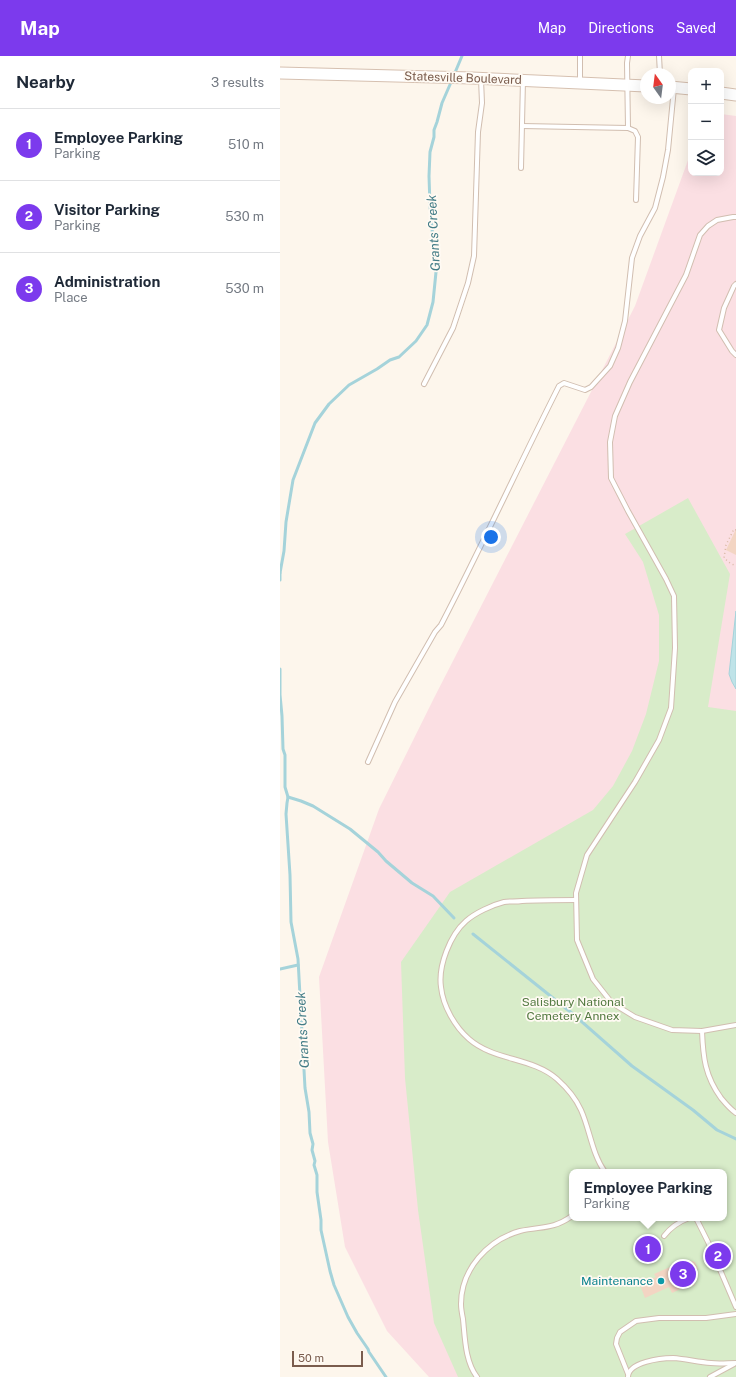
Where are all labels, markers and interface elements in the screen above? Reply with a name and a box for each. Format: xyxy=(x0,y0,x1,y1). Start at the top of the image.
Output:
text: Map xyxy=(20,17,60,39)
text: Map xyxy=(538,20,566,36)
text: Directions xyxy=(588,20,654,36)
text: Saved xyxy=(676,20,716,36)
north arrow xyxy=(640,68,676,104)
map controls xyxy=(688,68,724,176)
button: + xyxy=(688,68,724,104)
street label: Statesville Boulevard xyxy=(404,69,522,87)
text: Nearby xyxy=(16,72,75,92)
text: 3 results xyxy=(211,75,264,90)
button: − xyxy=(688,104,724,140)
text: Employee Parking xyxy=(54,129,183,146)
text: 1 xyxy=(26,137,32,152)
text: 510 m xyxy=(228,137,264,152)
button: layers xyxy=(688,140,724,176)
text: Parking xyxy=(54,146,101,161)
water label: Grants Creek xyxy=(424,194,443,272)
text: Visitor Parking xyxy=(54,201,160,218)
text: 2 xyxy=(25,209,33,224)
text: 530 m xyxy=(225,209,264,224)
text: Parking xyxy=(54,218,101,233)
text: Administration xyxy=(54,273,160,290)
text: 3 xyxy=(25,281,33,296)
text: 530 m xyxy=(225,281,264,296)
text: Place xyxy=(54,290,88,305)
your location xyxy=(481,527,501,547)
water label: Grants Creek xyxy=(293,991,312,1069)
park label: Salisbury National Cemetery Annex xyxy=(522,995,625,1023)
popup xyxy=(569,1169,727,1221)
text: Employee Parking xyxy=(583,1179,713,1196)
text: Parking xyxy=(583,1196,630,1211)
pin: 1 xyxy=(635,1234,661,1264)
pin: 2 xyxy=(705,1241,731,1271)
pin: 3 xyxy=(670,1259,696,1289)
place label: Maintenance xyxy=(581,1274,653,1288)
marker: Maintenance xyxy=(656,1276,666,1286)
scale bar xyxy=(292,1349,363,1368)
text: 50 m xyxy=(298,1352,324,1364)

